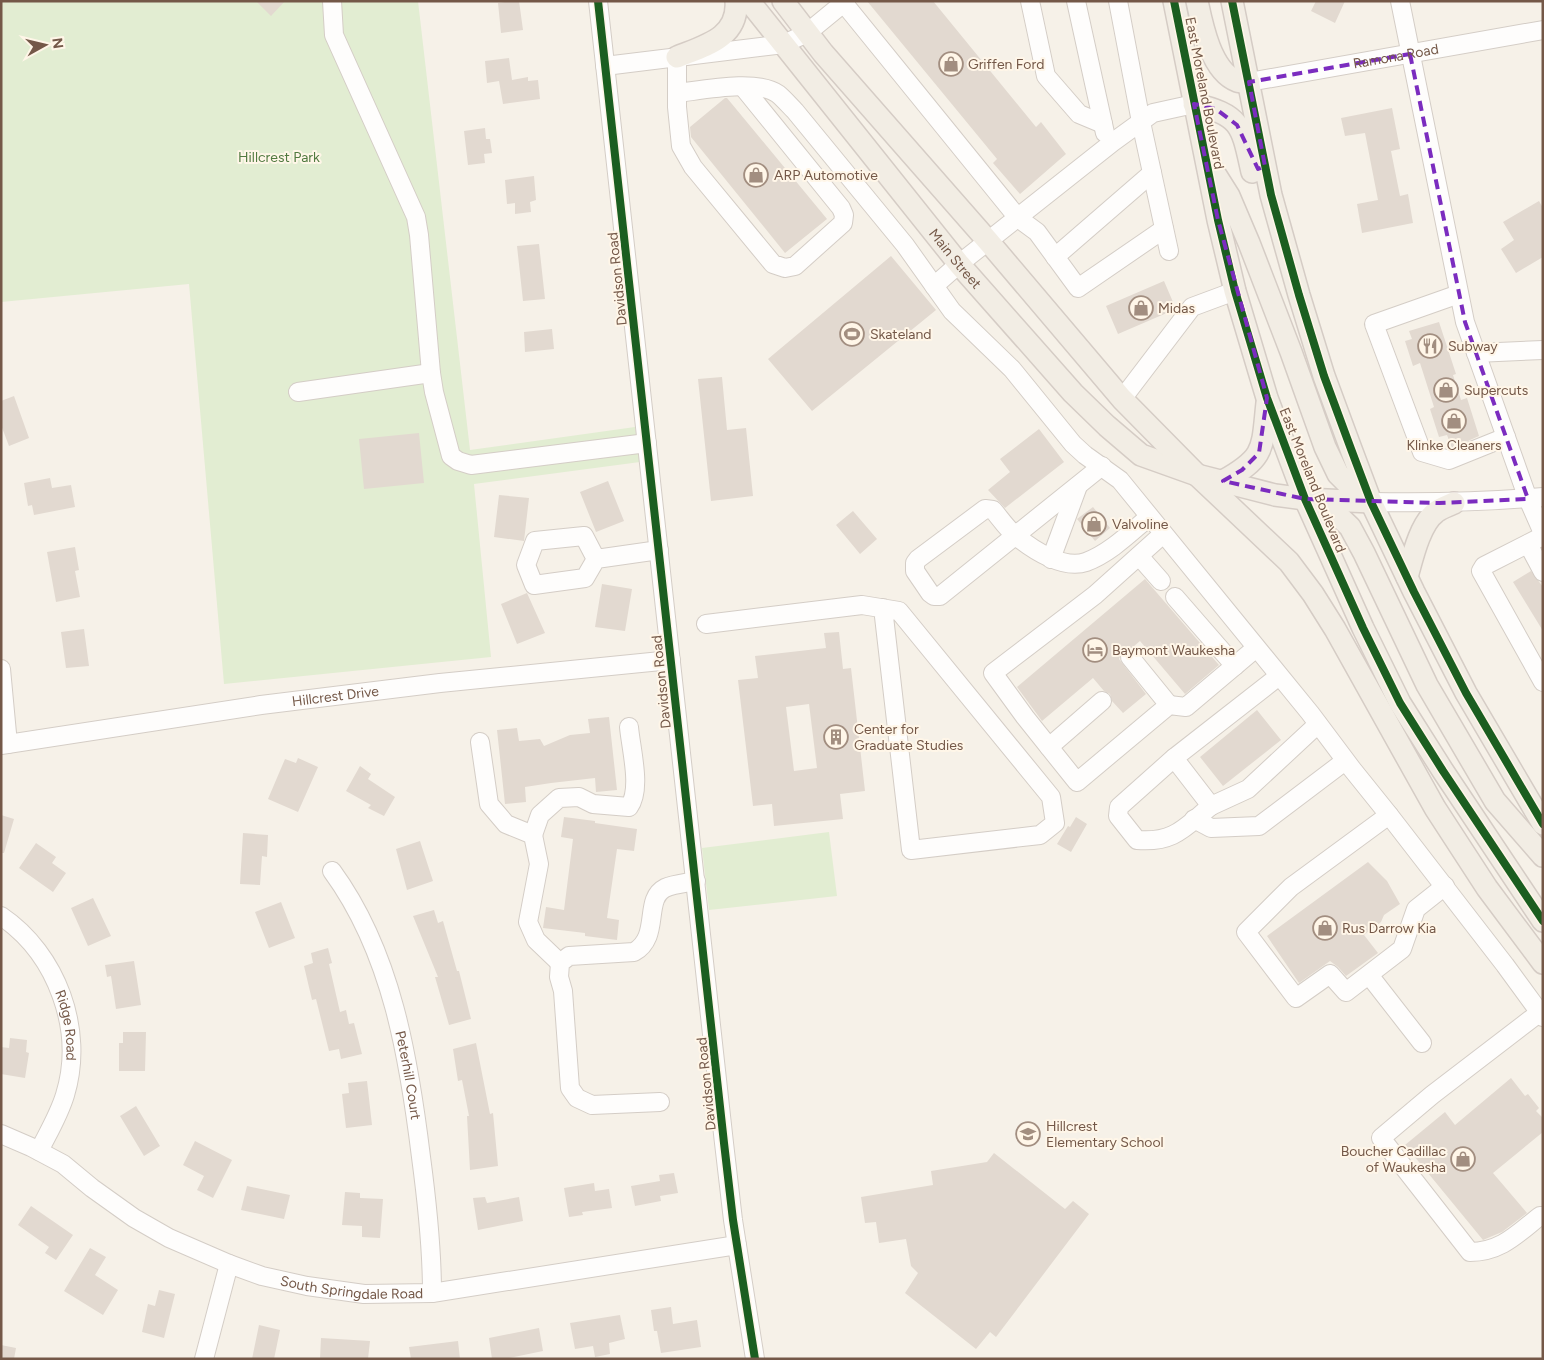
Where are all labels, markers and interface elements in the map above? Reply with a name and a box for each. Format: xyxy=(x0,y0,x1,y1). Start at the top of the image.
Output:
street label: East Moreland Boulevard xyxy=(1181,15,1228,171)
north arrow xyxy=(20,20,70,70)
text: N xyxy=(48,37,67,50)
street label: Ramona Road xyxy=(1352,41,1440,72)
shop icon: Griffen Ford xyxy=(938,51,964,77)
place label: Griffen Ford xyxy=(968,56,1044,73)
park label: Hillcrest Park xyxy=(238,149,320,166)
shop icon: ARP Automotive xyxy=(743,162,769,188)
place label: ARP Automotive xyxy=(774,167,878,184)
street label: Main Street xyxy=(925,225,985,292)
street label: Davidson Road xyxy=(604,232,631,326)
shop icon: Midas xyxy=(1128,295,1154,321)
place label: Midas xyxy=(1158,300,1195,317)
sports icon: Skateland xyxy=(839,321,865,347)
place label: Skateland xyxy=(870,326,932,343)
restaurant icon: Subway xyxy=(1417,333,1443,359)
place label: Subway xyxy=(1448,338,1498,355)
shop icon: Supercuts xyxy=(1433,377,1459,403)
place label: Supercuts xyxy=(1464,382,1528,399)
street label: East Moreland Boulevard xyxy=(1276,405,1349,555)
shop icon: Klinke Cleaners xyxy=(1441,408,1467,434)
place label: Klinke Cleaners xyxy=(1406,437,1502,454)
shop icon: Valvoline xyxy=(1081,511,1107,537)
place label: Valvoline xyxy=(1112,516,1169,533)
street label: Davidson Road xyxy=(648,635,675,729)
hotel icon: Baymont Waukesha xyxy=(1082,637,1108,663)
place label: Baymont Waukesha xyxy=(1112,642,1235,659)
street label: Hillcrest Drive xyxy=(291,683,380,710)
place label: Center for Graduate Studies xyxy=(854,721,963,754)
building icon: Center for Graduate Studies xyxy=(823,724,849,750)
shop icon: Rus Darrow Kia xyxy=(1312,915,1338,941)
place label: Rus Darrow Kia xyxy=(1342,920,1436,937)
street label: Ridge Road xyxy=(51,988,79,1061)
street label: Peterhill Court xyxy=(391,1029,424,1121)
street label: Davidson Road xyxy=(693,1037,720,1131)
place label: Hillcrest Elementary School xyxy=(1046,1118,1164,1151)
school or university icon: Hillcrest Elementary School xyxy=(1015,1121,1041,1147)
place label: Boucher Cadillac of Waukesha xyxy=(1341,1143,1446,1176)
shop icon: Boucher Cadillac of Waukesha xyxy=(1450,1146,1476,1172)
street label: South Springdale Road xyxy=(279,1272,423,1303)

